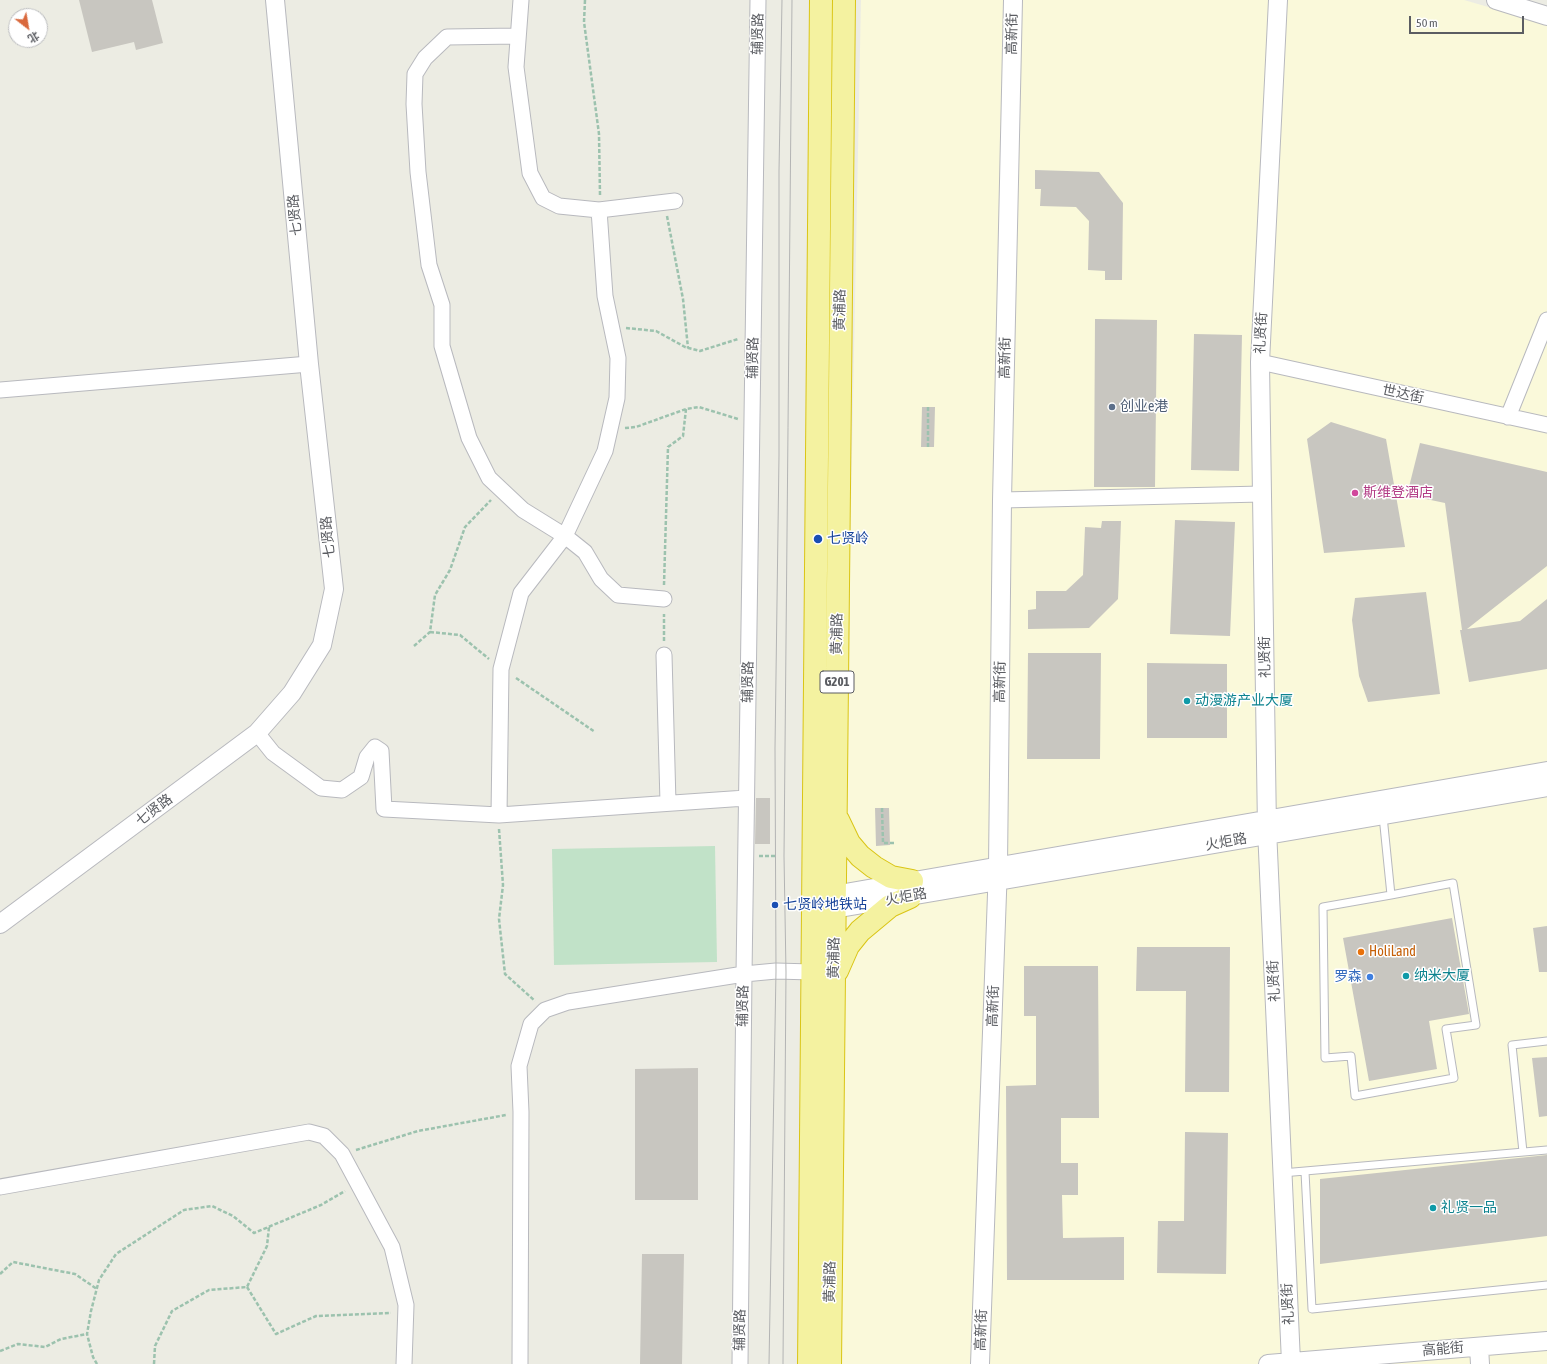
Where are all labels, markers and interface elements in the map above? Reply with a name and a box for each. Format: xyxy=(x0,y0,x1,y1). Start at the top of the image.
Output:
north arrow xyxy=(8,8,48,48)
scale bar xyxy=(1411,8,1526,34)
street label: 辅贤路 xyxy=(749,13,767,55)
street label: 高新街 xyxy=(1003,13,1021,55)
text: 50 m xyxy=(1416,16,1438,30)
text: 北 xyxy=(26,29,41,45)
street label: 七贤路 xyxy=(285,193,305,237)
street label: 黄浦路 xyxy=(831,289,849,331)
street label: 礼贤街 xyxy=(1252,312,1270,354)
street label: 辅贤路 xyxy=(744,337,762,379)
street label: 高新街 xyxy=(996,337,1014,379)
street label: 世达街 xyxy=(1381,381,1425,407)
place label: 创业e港 xyxy=(1120,399,1168,415)
marker: 创业e港 xyxy=(1107,402,1117,412)
place label: 斯维登酒店 xyxy=(1363,485,1433,501)
marker: 斯维登酒店 xyxy=(1350,488,1360,498)
street label: 七贤路 xyxy=(317,515,339,559)
place label: 七贤岭 xyxy=(827,531,869,547)
marker: 七贤岭 xyxy=(812,533,824,545)
street label: 黄浦路 xyxy=(828,613,846,655)
street label: 礼贤街 xyxy=(1256,636,1274,678)
street label: 辅贤路 xyxy=(739,661,757,703)
street label: 高新街 xyxy=(991,661,1009,703)
road number: G201 xyxy=(820,671,854,693)
place label: 动漫游产业大厦 xyxy=(1195,693,1293,709)
marker: 动漫游产业大厦 xyxy=(1182,696,1192,706)
street label: 七贤路 xyxy=(132,791,176,829)
street label: 火炬路 xyxy=(1204,830,1248,854)
street label: 火炬路 xyxy=(884,885,928,909)
place label: 七贤岭地铁站 xyxy=(783,897,867,913)
marker: 七贤岭地铁站 xyxy=(770,900,780,910)
street label: 黄浦路 xyxy=(825,937,843,979)
place label: HoliLand xyxy=(1369,944,1416,960)
marker: HoliLand xyxy=(1356,947,1366,957)
street label: 礼贤街 xyxy=(1265,960,1283,1002)
place label: 纳米大厦 xyxy=(1414,968,1470,984)
place label: 罗森 xyxy=(1334,969,1362,985)
marker: 纳米大厦 xyxy=(1401,971,1411,981)
marker: 罗森 xyxy=(1365,972,1375,982)
street label: 辅贤路 xyxy=(734,985,752,1027)
street label: 高新街 xyxy=(984,985,1002,1027)
place label: 礼贤一品 xyxy=(1441,1200,1497,1216)
marker: 礼贤一品 xyxy=(1428,1203,1438,1213)
street label: 黄浦路 xyxy=(821,1261,839,1303)
street label: 礼贤街 xyxy=(1279,1283,1297,1325)
street label: 辅贤路 xyxy=(731,1309,749,1351)
street label: 高新街 xyxy=(972,1309,990,1351)
street label: 高能街 xyxy=(1421,1339,1465,1359)

